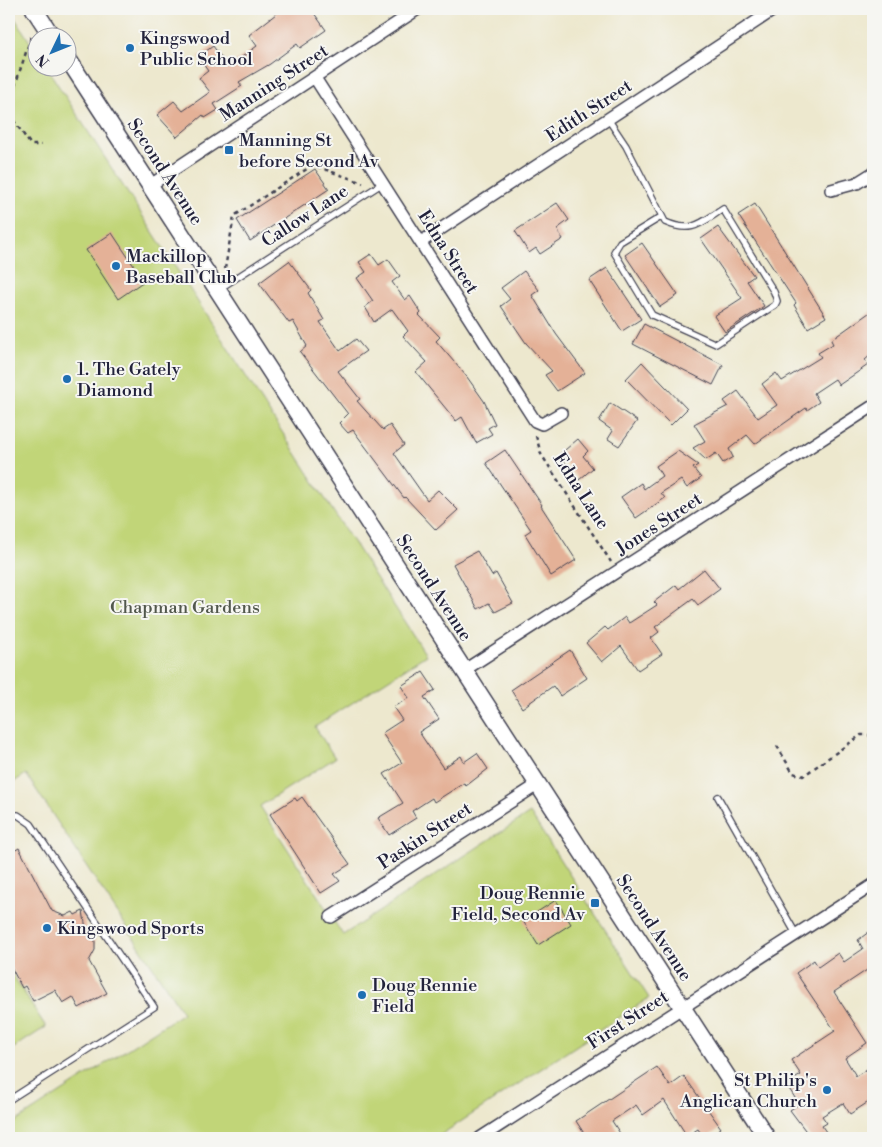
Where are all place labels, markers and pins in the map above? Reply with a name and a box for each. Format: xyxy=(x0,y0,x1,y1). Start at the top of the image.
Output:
place label: Kingswood Public School xyxy=(140,27,253,71)
marker: Kingswood Public School xyxy=(124,42,136,54)
place label: Manning St before Second Av xyxy=(239,129,380,173)
marker: Manning St before Second Av xyxy=(223,144,235,156)
place label: Mackillop Baseball Club xyxy=(125,245,237,289)
marker: Mackillop Baseball Club xyxy=(110,260,122,272)
place label: 1. The Gately Diamond xyxy=(77,358,181,402)
marker: 1. The Gately Diamond xyxy=(61,373,73,385)
place label: Doug Rennie Field, Second Av xyxy=(451,882,586,926)
marker: Doug Rennie Field, Second Av xyxy=(589,897,601,909)
place label: Kingswood Sports xyxy=(57,917,204,940)
marker: Kingswood Sports xyxy=(41,922,53,934)
place label: Doug Rennie Field xyxy=(372,974,477,1018)
marker: Doug Rennie Field xyxy=(356,989,368,1001)
place label: St Philip's Anglican Church xyxy=(679,1069,817,1113)
marker: St Philip's Anglican Church xyxy=(821,1084,833,1096)

